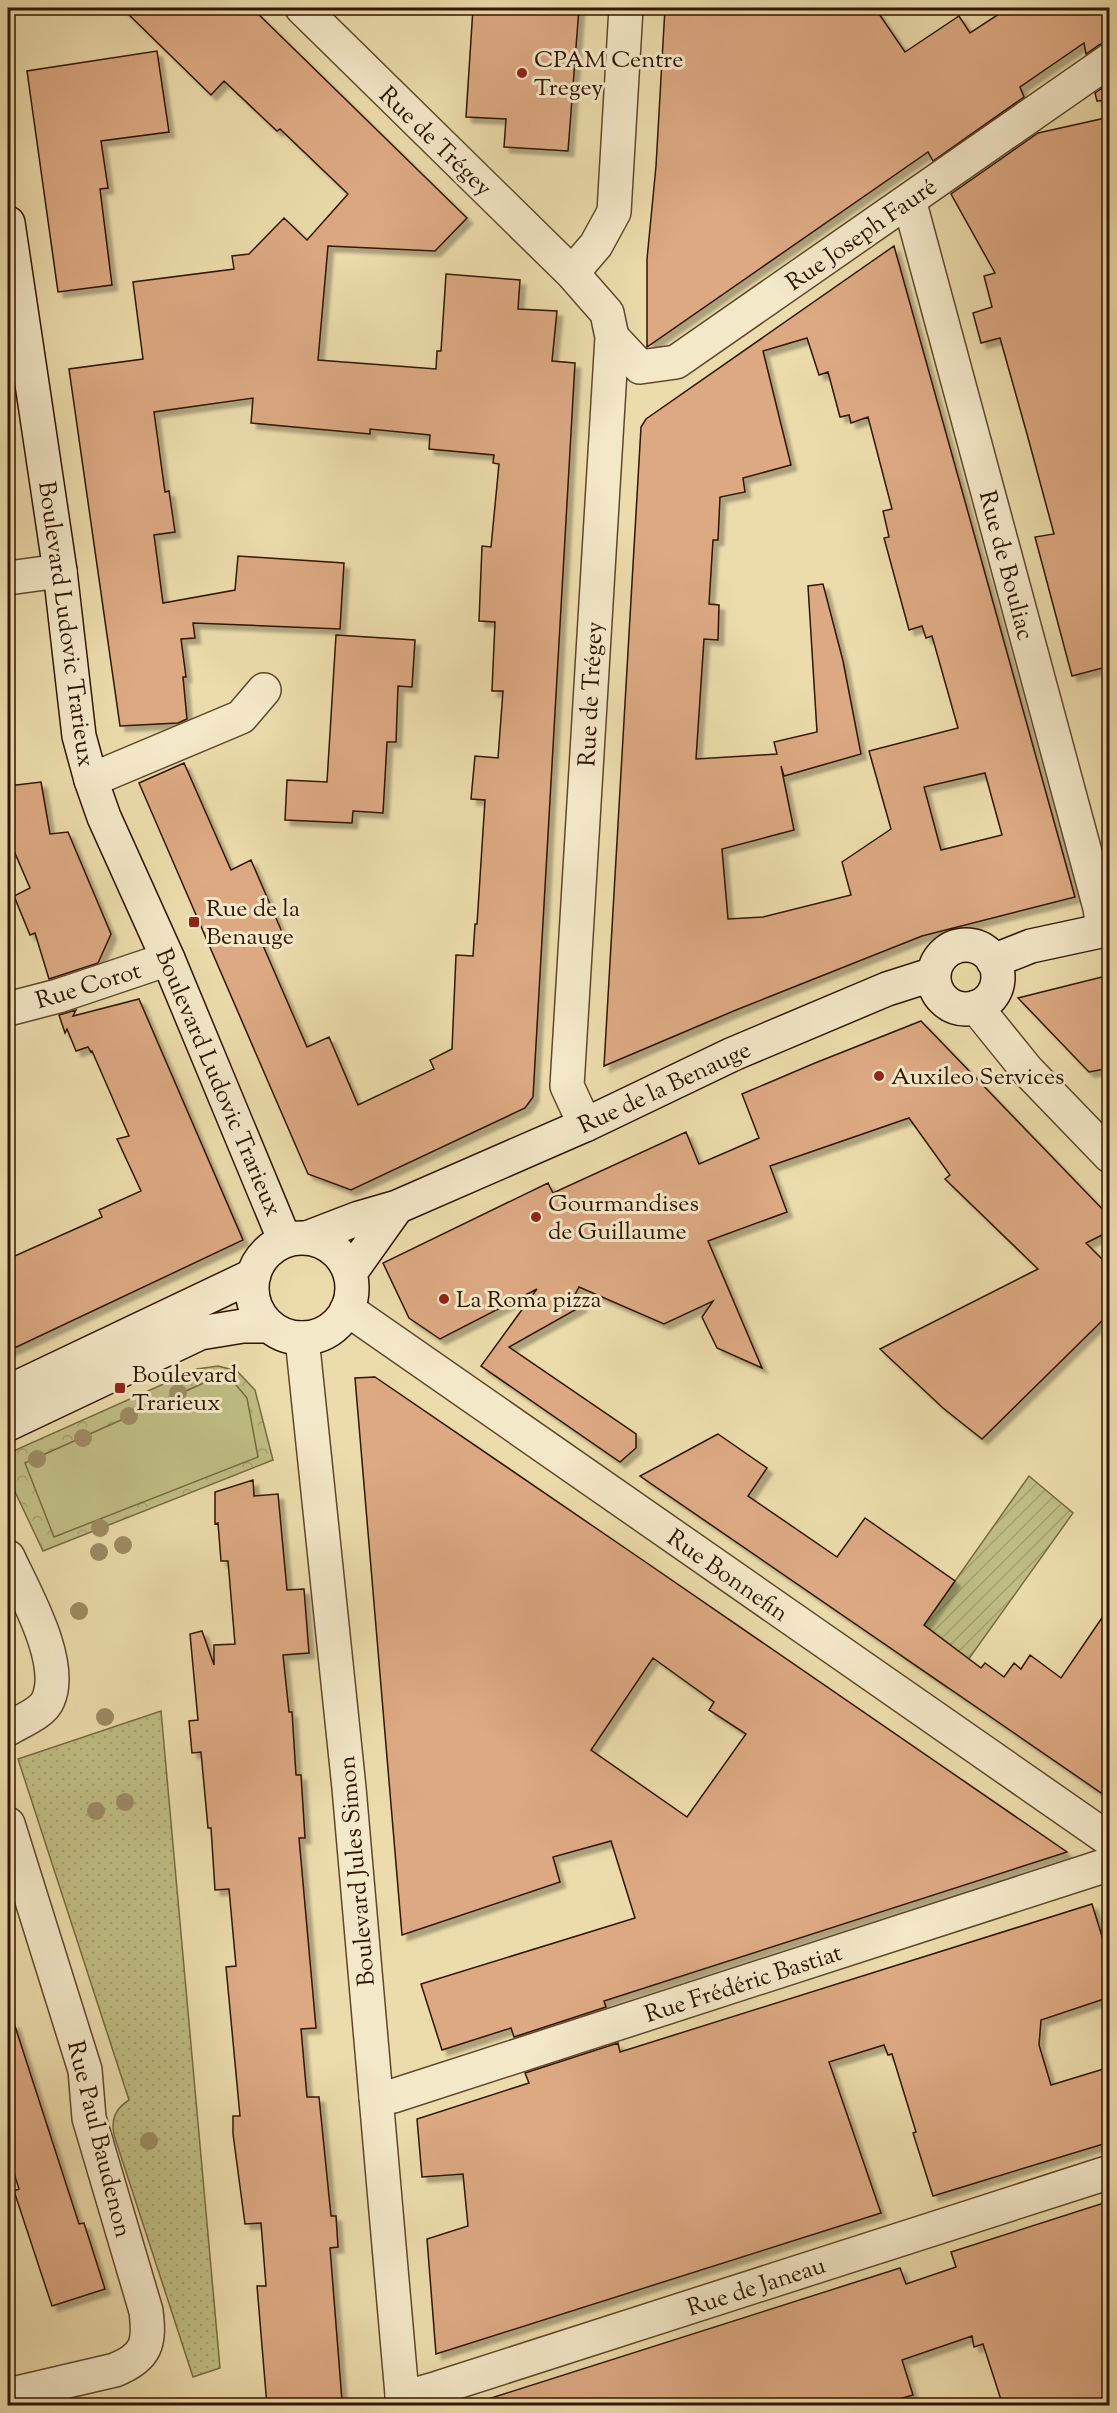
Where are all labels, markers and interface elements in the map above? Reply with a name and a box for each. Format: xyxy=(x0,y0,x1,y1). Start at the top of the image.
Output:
place label: CPAM Centre Tregey xyxy=(534,44,684,106)
marker: CPAM Centre Tregey xyxy=(515,66,529,80)
street label: Rue de Trégey xyxy=(370,80,499,205)
street label: Rue Joseph Fauré xyxy=(780,171,944,300)
street label: Boulevard Ludovic Trarieux xyxy=(28,479,102,769)
street label: Rue de Bouliac xyxy=(969,487,1041,644)
street label: Rue de Trégey xyxy=(571,620,613,768)
place label: Rue de la Benauge xyxy=(206,893,300,955)
marker: Rue de la Benauge xyxy=(187,915,201,929)
street label: Boulevard Ludovic Trarieux xyxy=(145,944,289,1222)
street label: Rue Corot xyxy=(32,955,146,1019)
street label: Rue de la Benauge xyxy=(573,1034,757,1144)
place label: Auxileo Services xyxy=(891,1061,1065,1095)
marker: Auxileo Services xyxy=(872,1069,886,1083)
place label: Gourmandises de Guillaume xyxy=(548,1188,699,1250)
marker: Gourmandises de Guillaume xyxy=(529,1210,543,1224)
place label: La Roma pizza xyxy=(456,1284,602,1318)
marker: La Roma pizza xyxy=(437,1292,451,1306)
place label: Boulevard Trarieux xyxy=(132,1359,238,1421)
marker: Boulevard Trarieux xyxy=(113,1381,127,1395)
street label: Rue Bonnefin xyxy=(659,1522,795,1631)
street label: Boulevard Jules Simon xyxy=(331,1754,385,1988)
street label: Rue Frédéric Bastiat xyxy=(641,1937,847,2033)
street label: Rue Paul Baudenon xyxy=(57,2038,139,2241)
street label: Rue de Janeau xyxy=(683,2249,830,2326)

